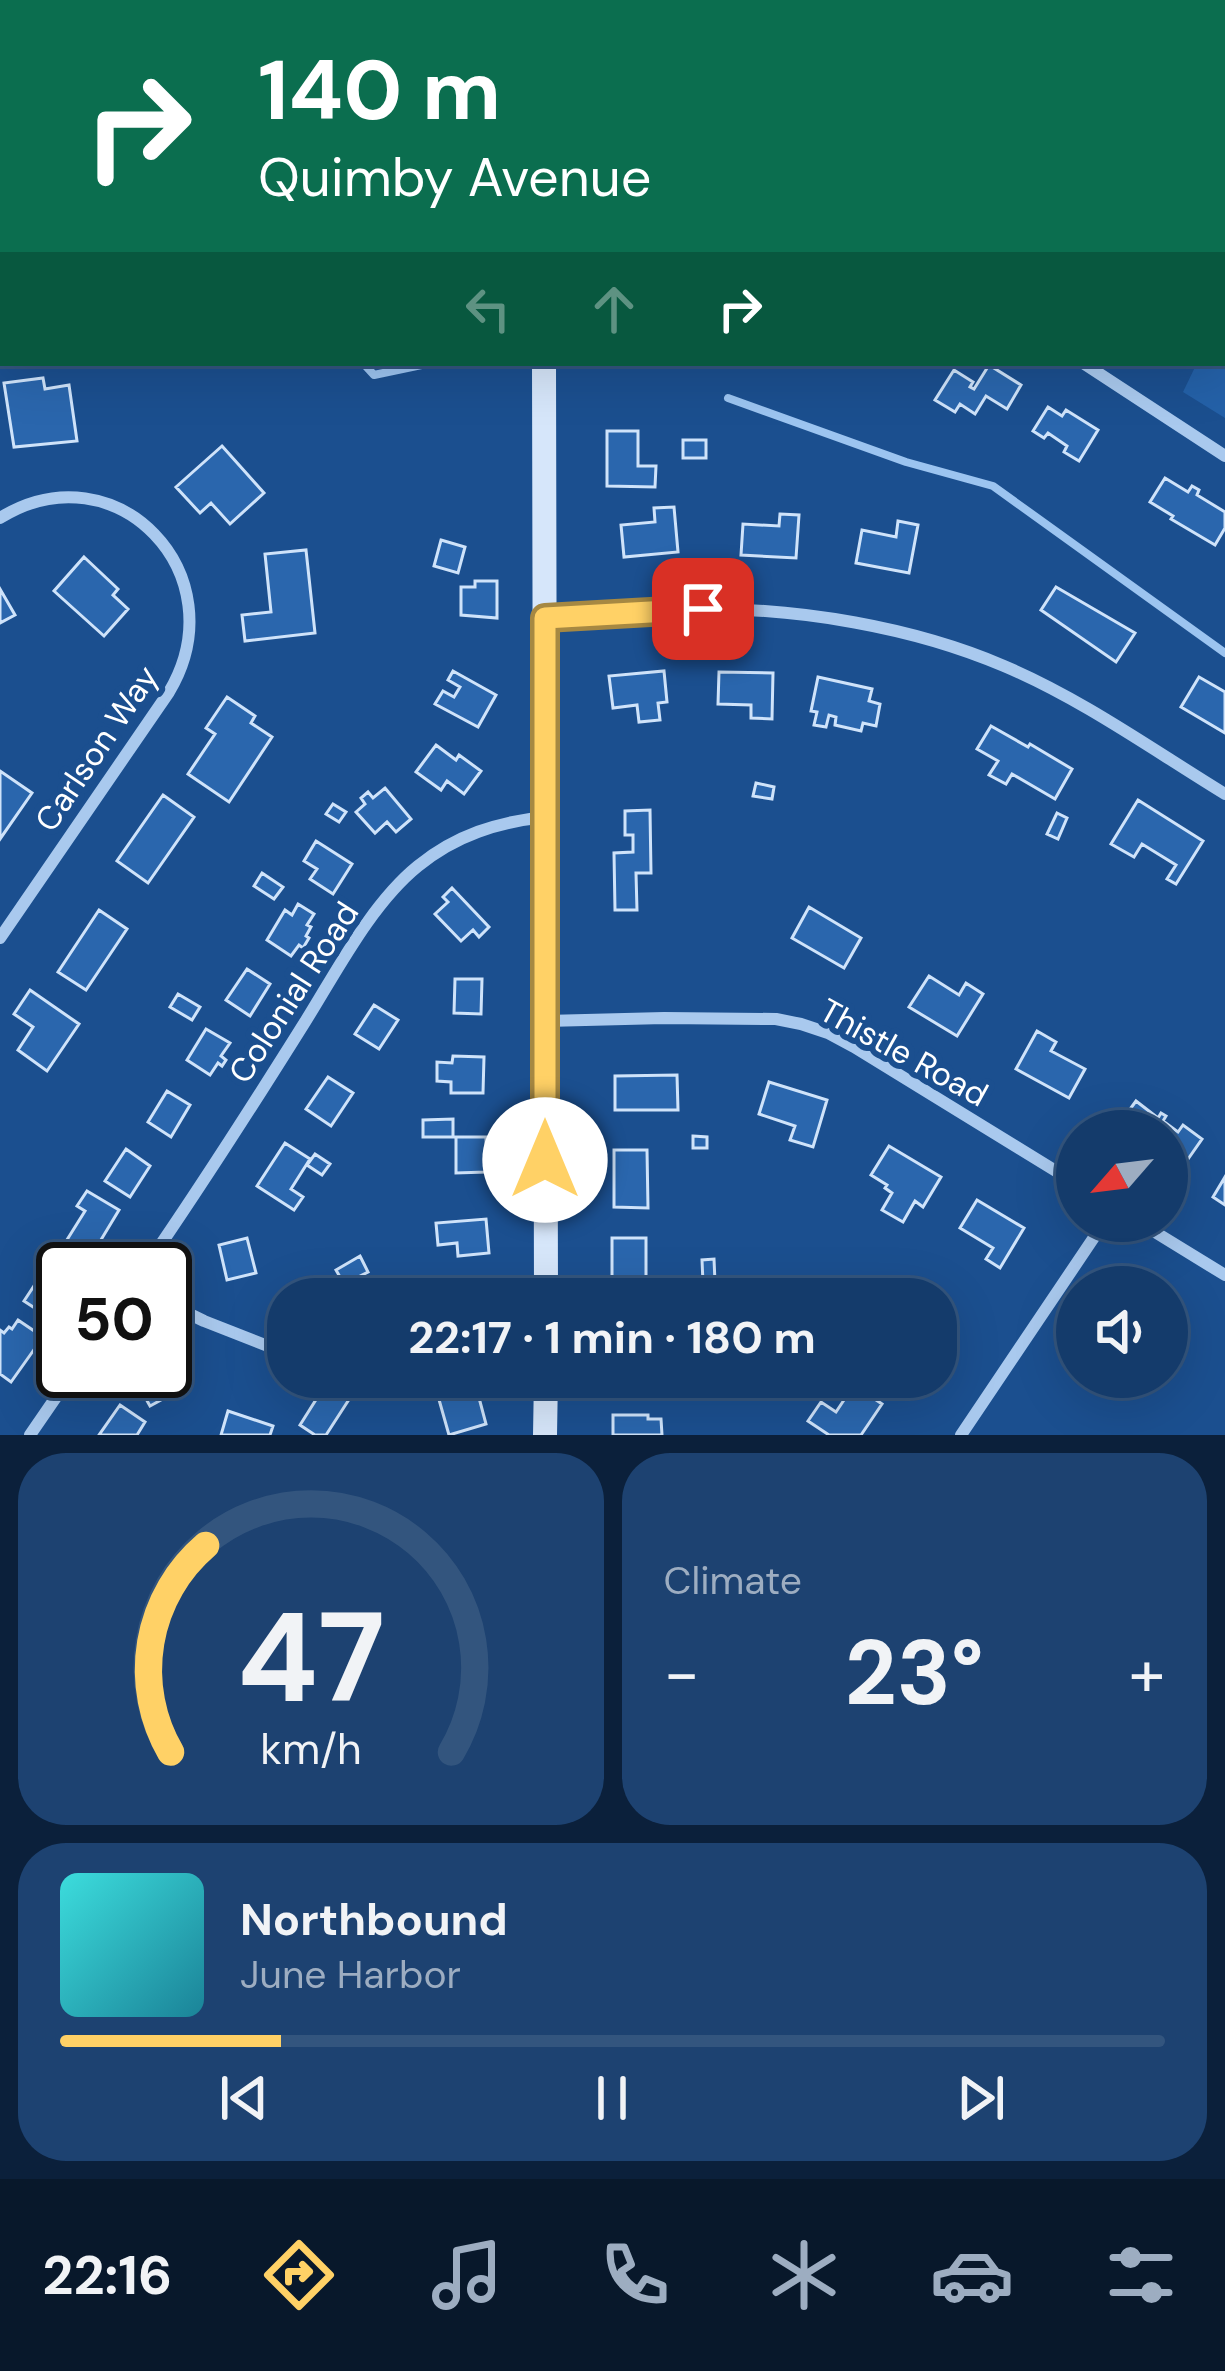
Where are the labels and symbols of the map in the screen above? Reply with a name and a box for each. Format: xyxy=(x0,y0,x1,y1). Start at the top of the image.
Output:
pin xyxy=(652,558,754,660)
street label: Carlson Way xyxy=(25,657,168,840)
street label: Colonial Road xyxy=(219,893,368,1091)
street label: Thistle Road xyxy=(812,989,995,1116)
position arrow xyxy=(482,1097,608,1223)
north arrow xyxy=(1056,1110,1188,1242)
speed limit sign: 50 xyxy=(36,1242,192,1398)

